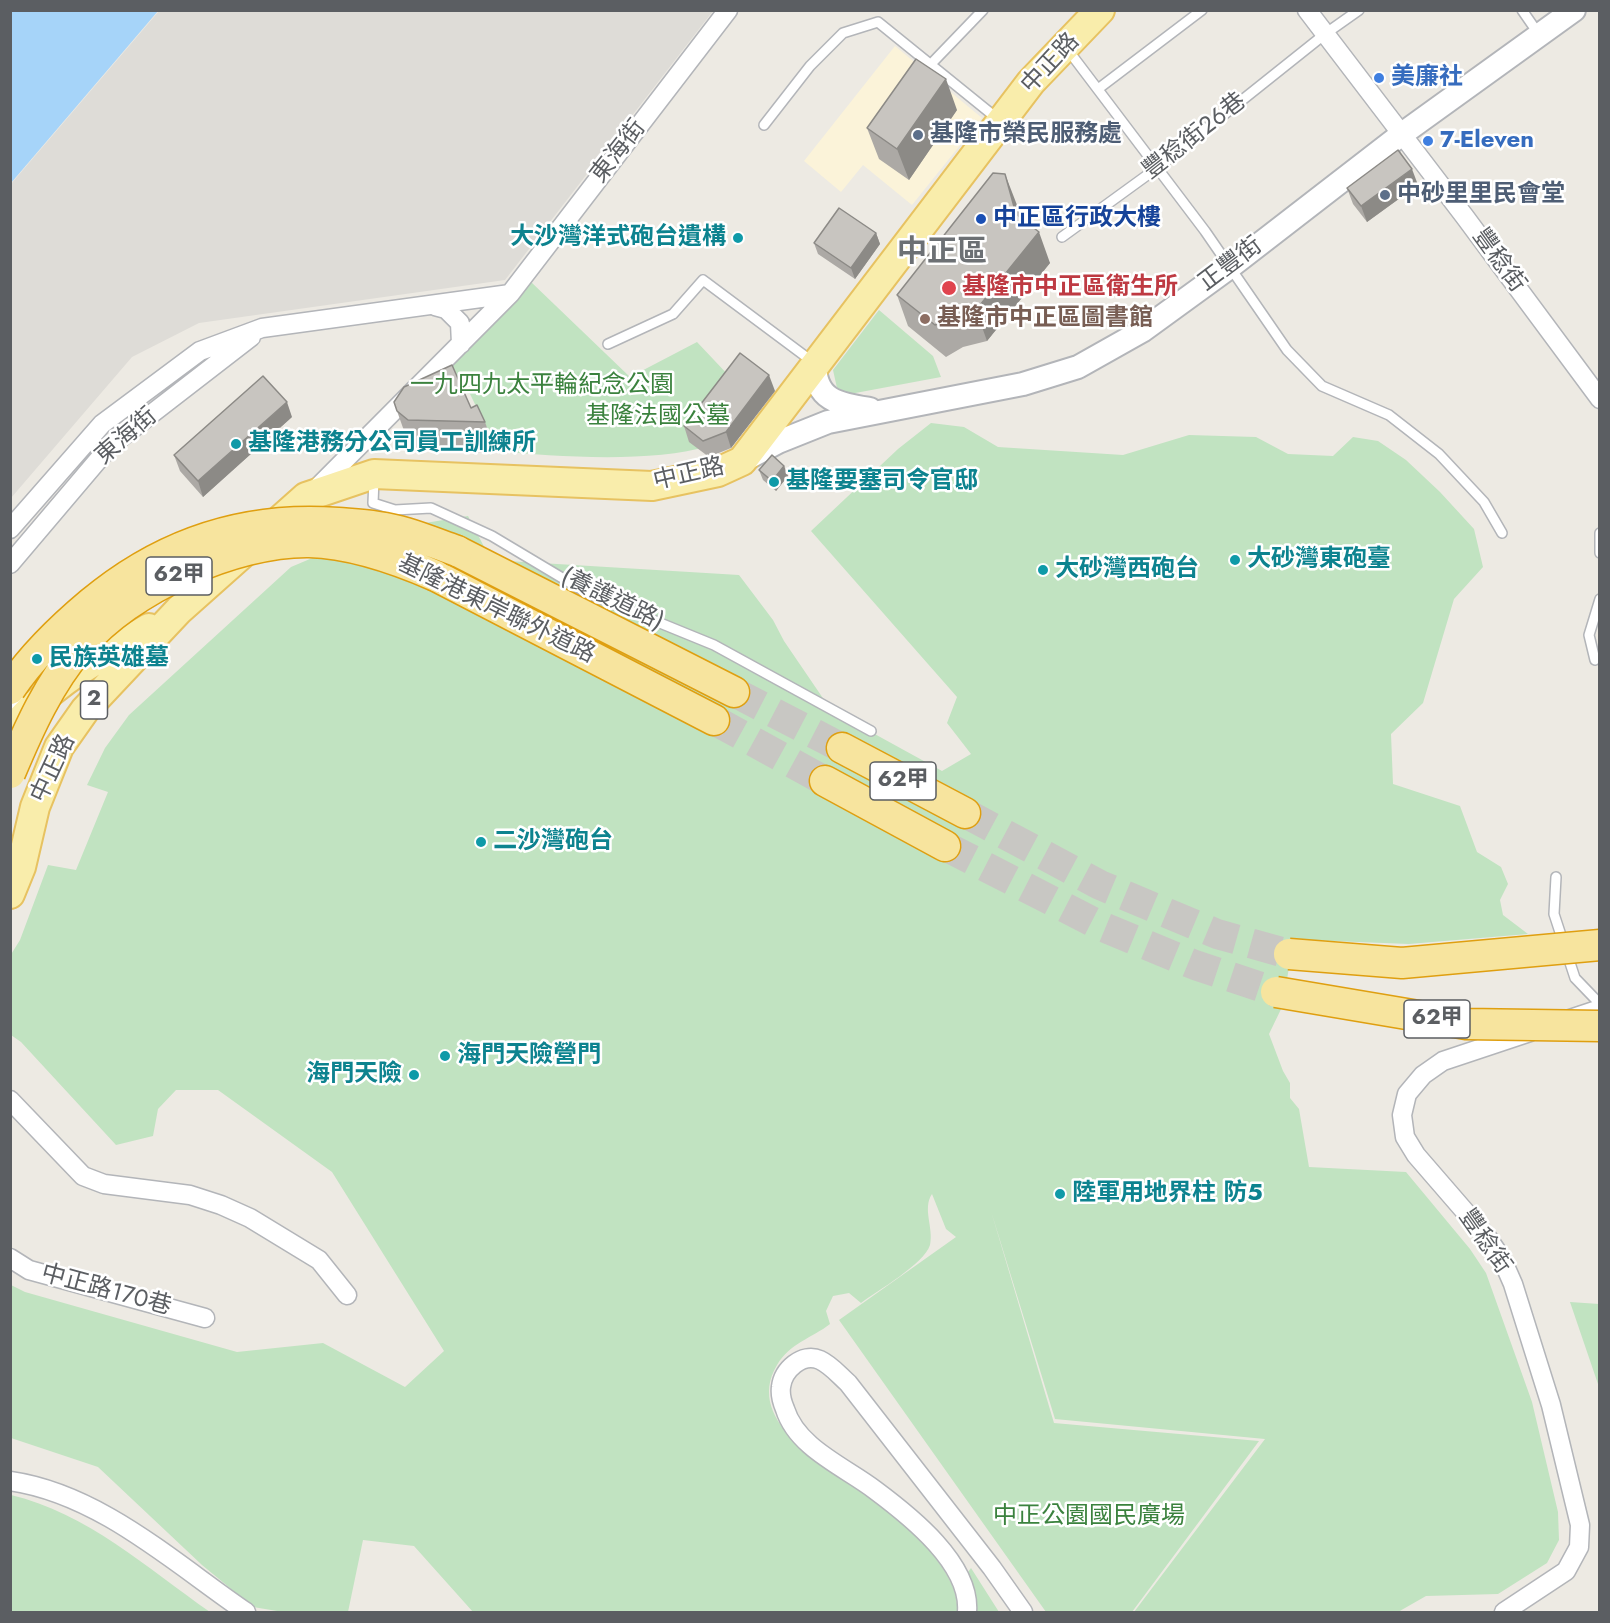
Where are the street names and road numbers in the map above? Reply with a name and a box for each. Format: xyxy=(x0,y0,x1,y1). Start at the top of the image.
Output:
street label: 中正路 xyxy=(1016,28,1086,100)
street label: 豐稔街26巷 xyxy=(1137,88,1253,186)
street label: 東海街 xyxy=(585,115,653,189)
street label: 豐稔街 xyxy=(1465,223,1531,299)
street label: 正豐街 xyxy=(1194,232,1268,298)
street label: 東海街 xyxy=(90,403,164,471)
street label: 中正路 xyxy=(651,453,727,497)
street label: 基隆港東岸聯外道路 xyxy=(393,550,599,670)
road number: 62甲 xyxy=(146,557,212,595)
street label: (養護道路) xyxy=(556,563,668,637)
road number: 2 xyxy=(80,681,107,719)
street label: 中正路 xyxy=(26,730,82,808)
road number: 62甲 xyxy=(870,762,936,800)
road number: 62甲 xyxy=(1404,1000,1470,1038)
street label: 豐稔街 xyxy=(1452,1204,1516,1280)
street label: 中正路170巷 xyxy=(38,1260,174,1322)

